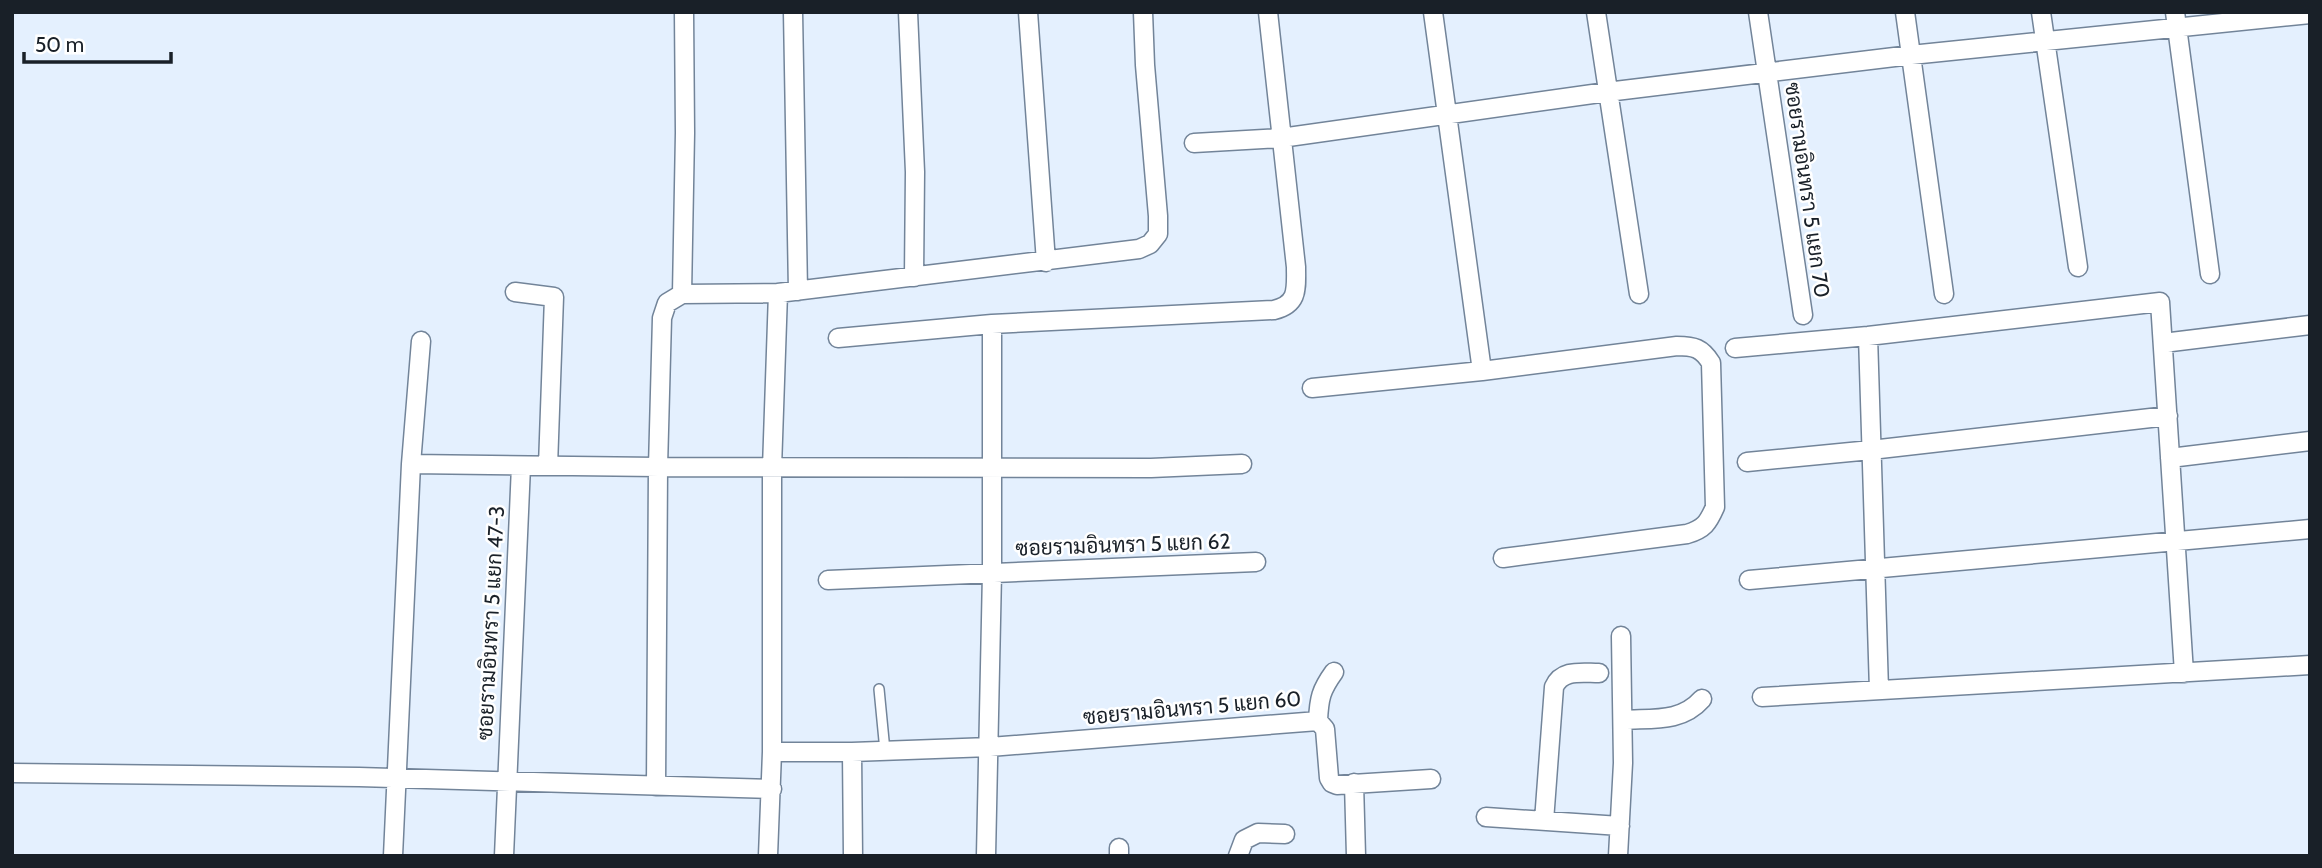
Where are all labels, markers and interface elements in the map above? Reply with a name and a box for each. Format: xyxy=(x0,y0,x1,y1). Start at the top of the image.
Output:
scale bar xyxy=(24,21,172,65)
text: 50 m xyxy=(35,32,84,57)
street label: ซอยรามอินทรา 5 แยก 70 xyxy=(1780,81,1835,299)
street label: ซอยรามอินทรา 5 แยก 47-3 xyxy=(472,505,509,741)
street label: ซอยรามอินทรา 5 แยก 62 xyxy=(1015,528,1231,561)
street label: ซอยรามอินทรา 5 แยก 60 xyxy=(1082,686,1302,729)

